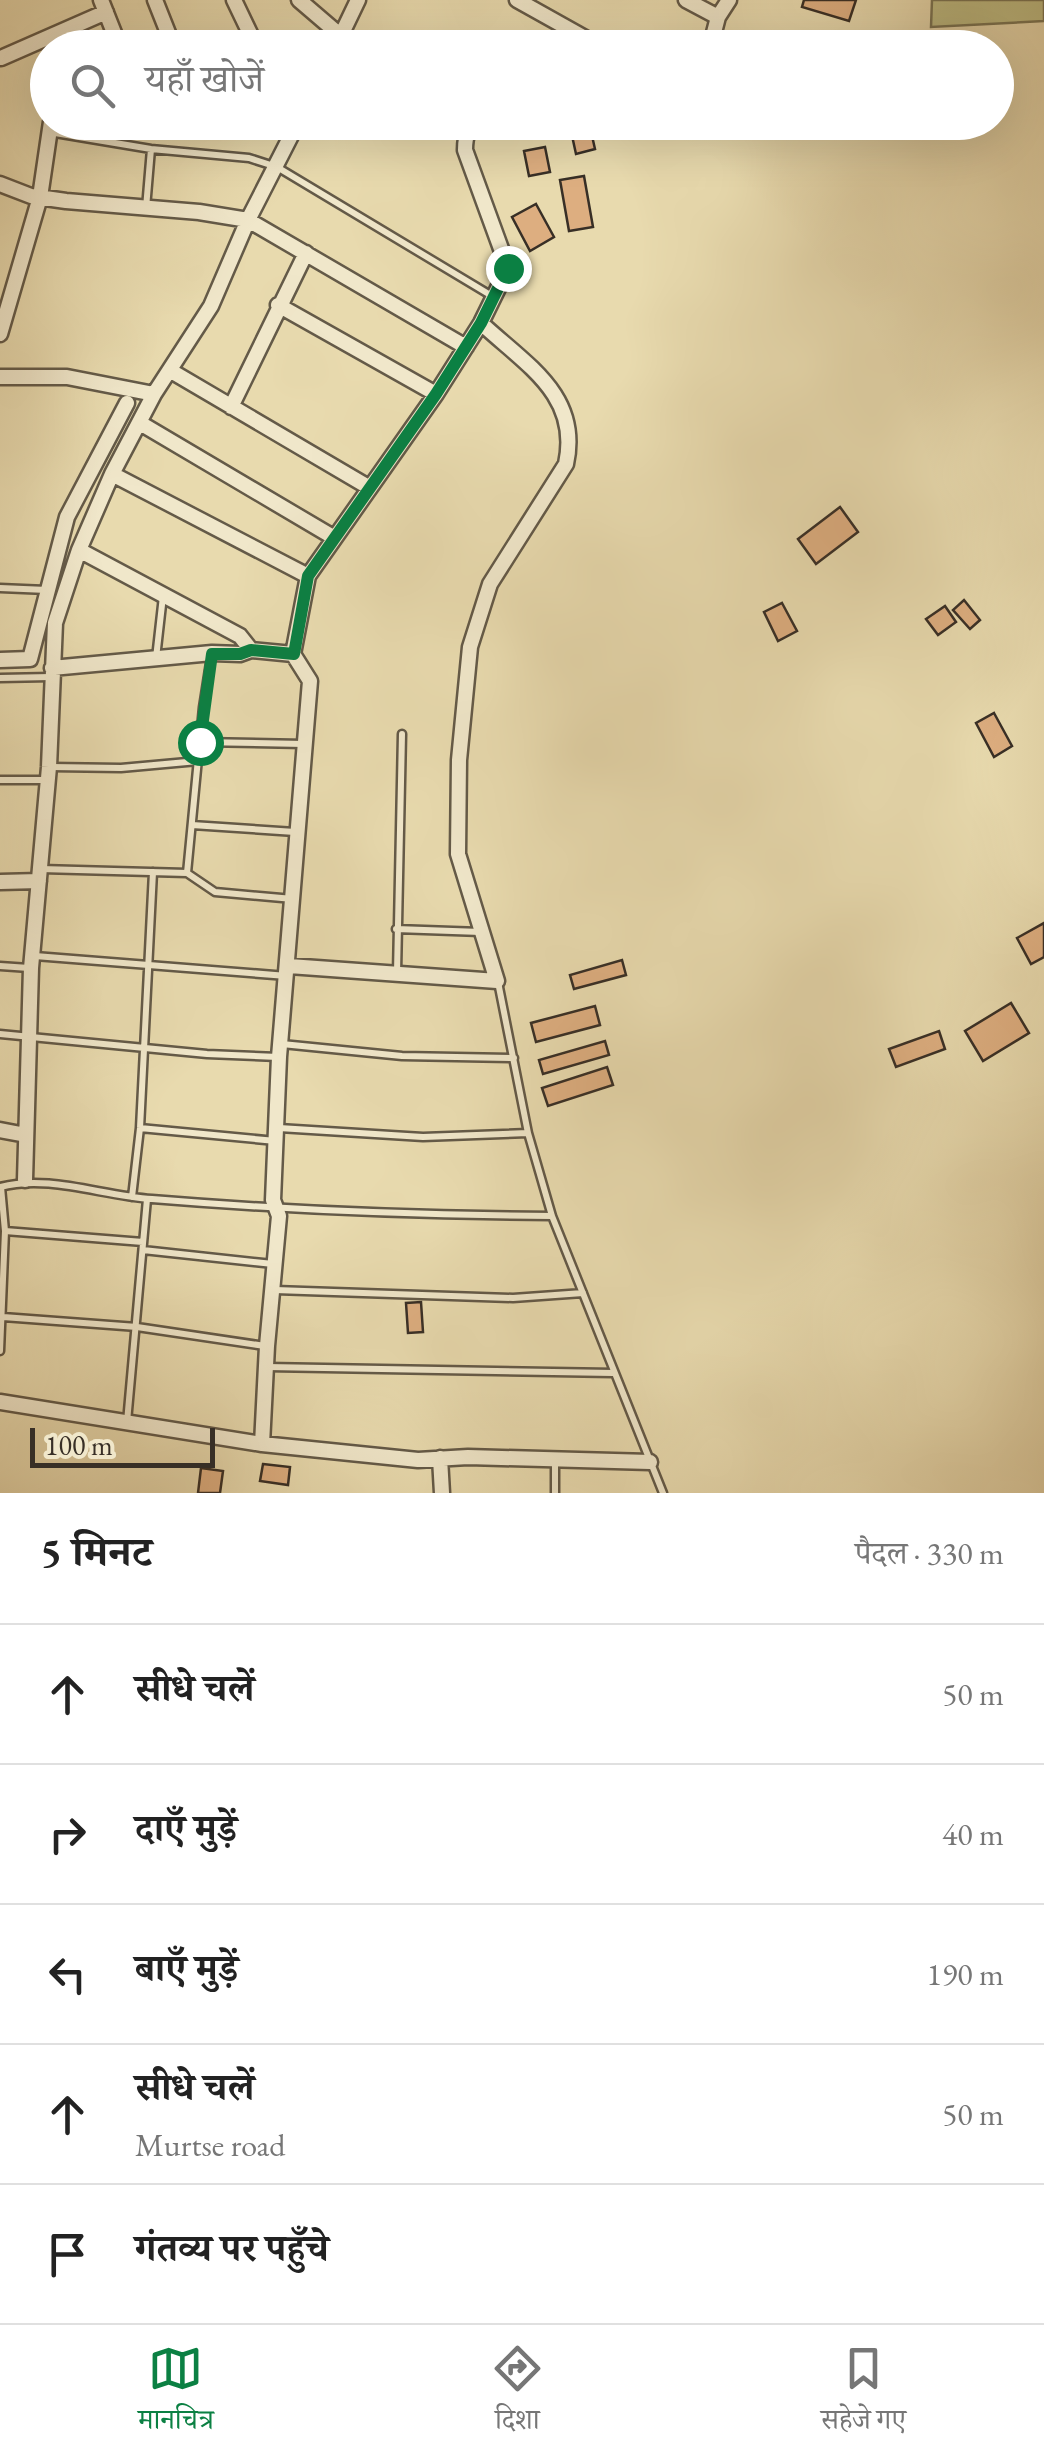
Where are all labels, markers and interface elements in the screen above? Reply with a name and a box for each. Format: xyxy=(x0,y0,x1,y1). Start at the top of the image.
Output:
search box xyxy=(30,30,1014,140)
text: यहाँ खोजें xyxy=(145,54,264,103)
icon: search xyxy=(65,58,120,113)
route end xyxy=(486,246,532,292)
route start xyxy=(178,720,224,766)
scale bar xyxy=(30,1423,215,1468)
text: 100 m xyxy=(45,1427,113,1463)
text: 5 मिनट xyxy=(40,1524,152,1579)
text: पैदल · 330 m xyxy=(855,1532,1004,1574)
text: सीधे चलें xyxy=(135,1663,254,1712)
icon: ahead xyxy=(40,1667,95,1722)
text: 50 m xyxy=(942,1673,1004,1715)
text: दाएँ मुड़ें xyxy=(135,1803,237,1852)
icon: right xyxy=(40,1807,95,1862)
text: 40 m xyxy=(942,1813,1004,1855)
text: बाएँ मुड़ें xyxy=(135,1943,238,1992)
icon: left xyxy=(40,1947,95,2002)
text: 190 m xyxy=(927,1953,1004,1995)
text: सीधे चलें xyxy=(135,2062,254,2111)
icon: ahead xyxy=(40,2087,95,2142)
text: 50 m xyxy=(942,2093,1004,2135)
text: Murtse road xyxy=(135,2124,286,2166)
text: गंतव्य पर पहुँचे xyxy=(135,2223,329,2272)
icon: arrive xyxy=(40,2227,95,2282)
tab: मानचित्र xyxy=(138,2341,214,2447)
tab: दिशा xyxy=(490,2341,545,2447)
tab: सहेजे गए xyxy=(821,2341,906,2447)

